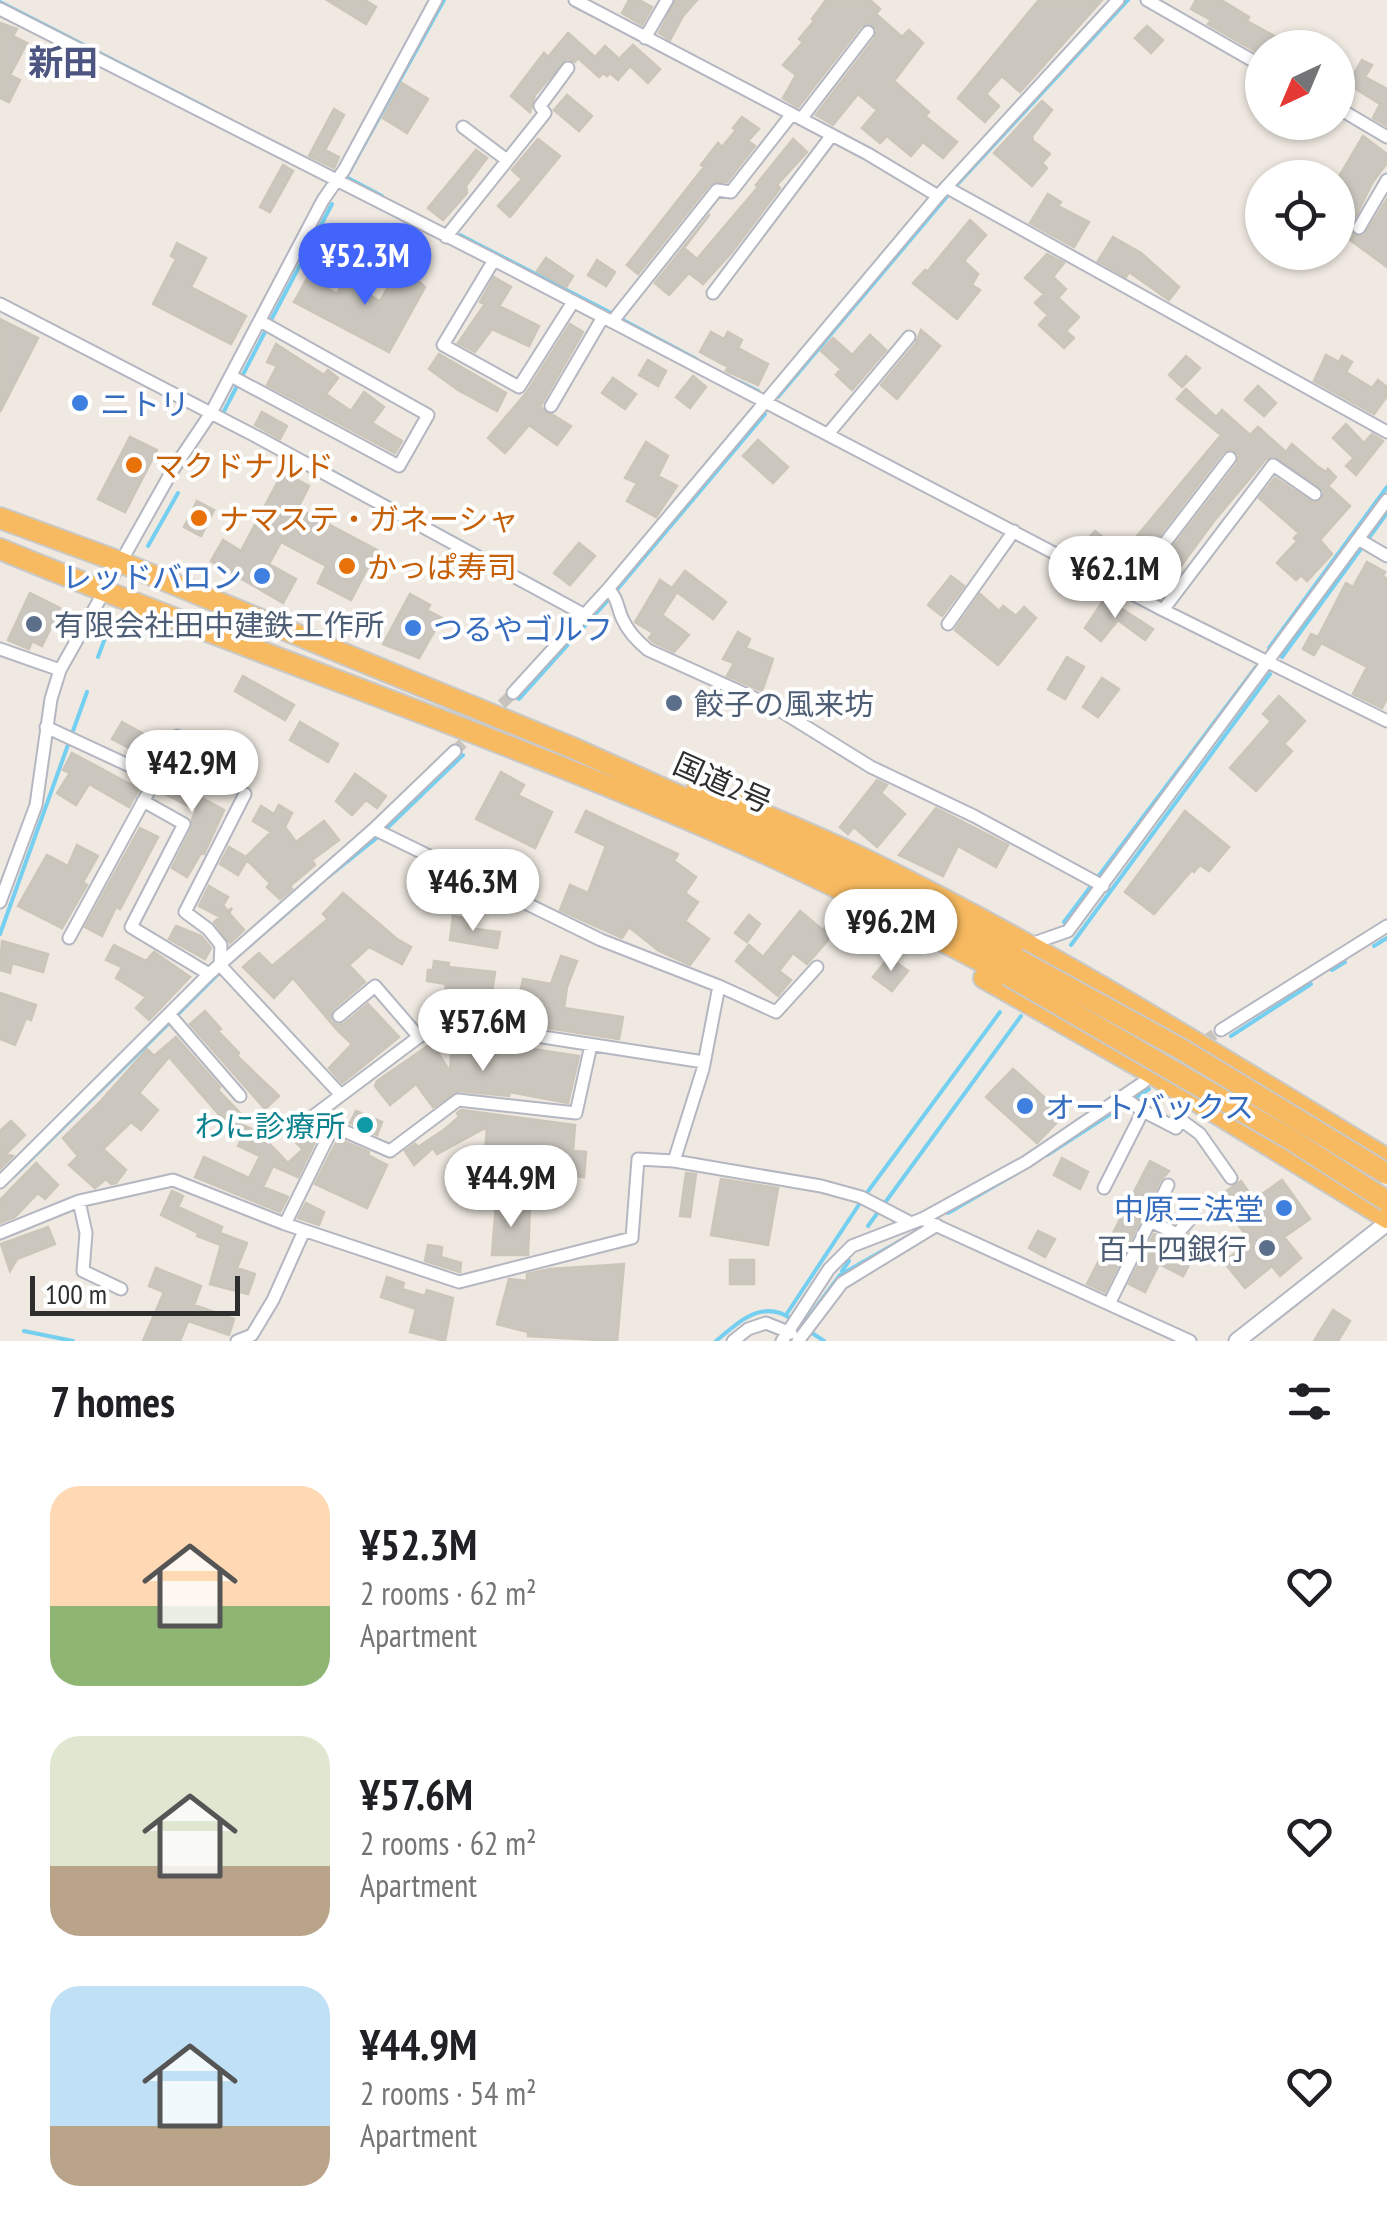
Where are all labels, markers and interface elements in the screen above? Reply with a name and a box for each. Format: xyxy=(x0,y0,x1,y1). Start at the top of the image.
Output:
north arrow xyxy=(1245,30,1355,140)
map controls xyxy=(1245,30,1355,270)
district label: 新田 xyxy=(28,39,98,85)
button: locate xyxy=(1245,160,1355,270)
pin: ¥52.3M xyxy=(284,223,446,308)
text: ¥52.3M xyxy=(320,234,410,276)
place label: ニトリ xyxy=(100,384,190,423)
marker: ニトリ xyxy=(69,392,91,414)
place label: マクドナルド xyxy=(154,446,334,485)
marker: マクドナルド xyxy=(123,454,145,476)
place label: ナマステ・ガネーシャ xyxy=(219,499,518,538)
marker: ナマステ・ガネーシャ xyxy=(188,507,210,529)
pin: ¥62.1M xyxy=(1034,536,1196,621)
place label: かっぱ寿司 xyxy=(367,547,517,586)
text: ¥62.1M xyxy=(1070,547,1160,589)
marker: かっぱ寿司 xyxy=(336,555,358,577)
place label: レッドバロン xyxy=(62,557,242,596)
marker: レッドバロン xyxy=(251,565,273,587)
place label: 有限会社田中建鉄工作所 xyxy=(54,605,384,644)
place label: つるやゴルフ xyxy=(433,609,613,648)
marker: 有限会社田中建鉄工作所 xyxy=(23,613,45,635)
marker: つるやゴルフ xyxy=(402,617,424,639)
place label: 餃子の風来坊 xyxy=(694,684,874,723)
marker: 餃子の風来坊 xyxy=(663,692,685,714)
pin: ¥42.9M xyxy=(111,730,273,815)
text: ¥42.9M xyxy=(147,741,237,783)
street label: 国道2号 xyxy=(668,743,778,821)
pin: ¥46.3M xyxy=(392,849,554,934)
text: ¥46.3M xyxy=(428,860,518,902)
pin: ¥96.2M xyxy=(810,889,972,974)
text: ¥96.2M xyxy=(846,900,936,942)
pin: ¥57.6M xyxy=(402,989,564,1074)
text: ¥57.6M xyxy=(440,1000,526,1042)
place label: オートバックス xyxy=(1045,1087,1254,1126)
marker: オートバックス xyxy=(1014,1095,1036,1117)
place label: わに診療所 xyxy=(195,1106,345,1145)
marker: わに診療所 xyxy=(354,1114,376,1136)
pin: ¥44.9M xyxy=(430,1145,592,1230)
text: ¥44.9M xyxy=(466,1156,556,1198)
place label: 中原三法堂 xyxy=(1114,1189,1264,1228)
marker: 中原三法堂 xyxy=(1273,1197,1295,1219)
place label: 百十四銀行 xyxy=(1097,1229,1247,1268)
marker: 百十四銀行 xyxy=(1256,1237,1278,1259)
scale bar xyxy=(30,1271,240,1316)
text: 100 m xyxy=(45,1275,107,1312)
text: 7 homes xyxy=(50,1374,175,1429)
icon: filters xyxy=(1282,1374,1337,1429)
text: ¥52.3M xyxy=(360,1517,477,1572)
icon: home xyxy=(130,1526,250,1646)
icon: heart xyxy=(1282,1559,1337,1614)
text: 2 rooms · 62 m² xyxy=(360,1572,537,1614)
text: Apartment xyxy=(360,1614,477,1656)
text: ¥57.6M xyxy=(360,1767,473,1822)
icon: home xyxy=(130,1776,250,1896)
icon: heart xyxy=(1282,1809,1337,1864)
text: 2 rooms · 62 m² xyxy=(360,1822,537,1864)
text: Apartment xyxy=(360,1864,477,1906)
text: ¥44.9M xyxy=(360,2017,477,2072)
icon: home xyxy=(130,2026,250,2146)
icon: heart xyxy=(1282,2059,1337,2114)
text: 2 rooms · 54 m² xyxy=(360,2072,537,2114)
text: Apartment xyxy=(360,2114,477,2156)

